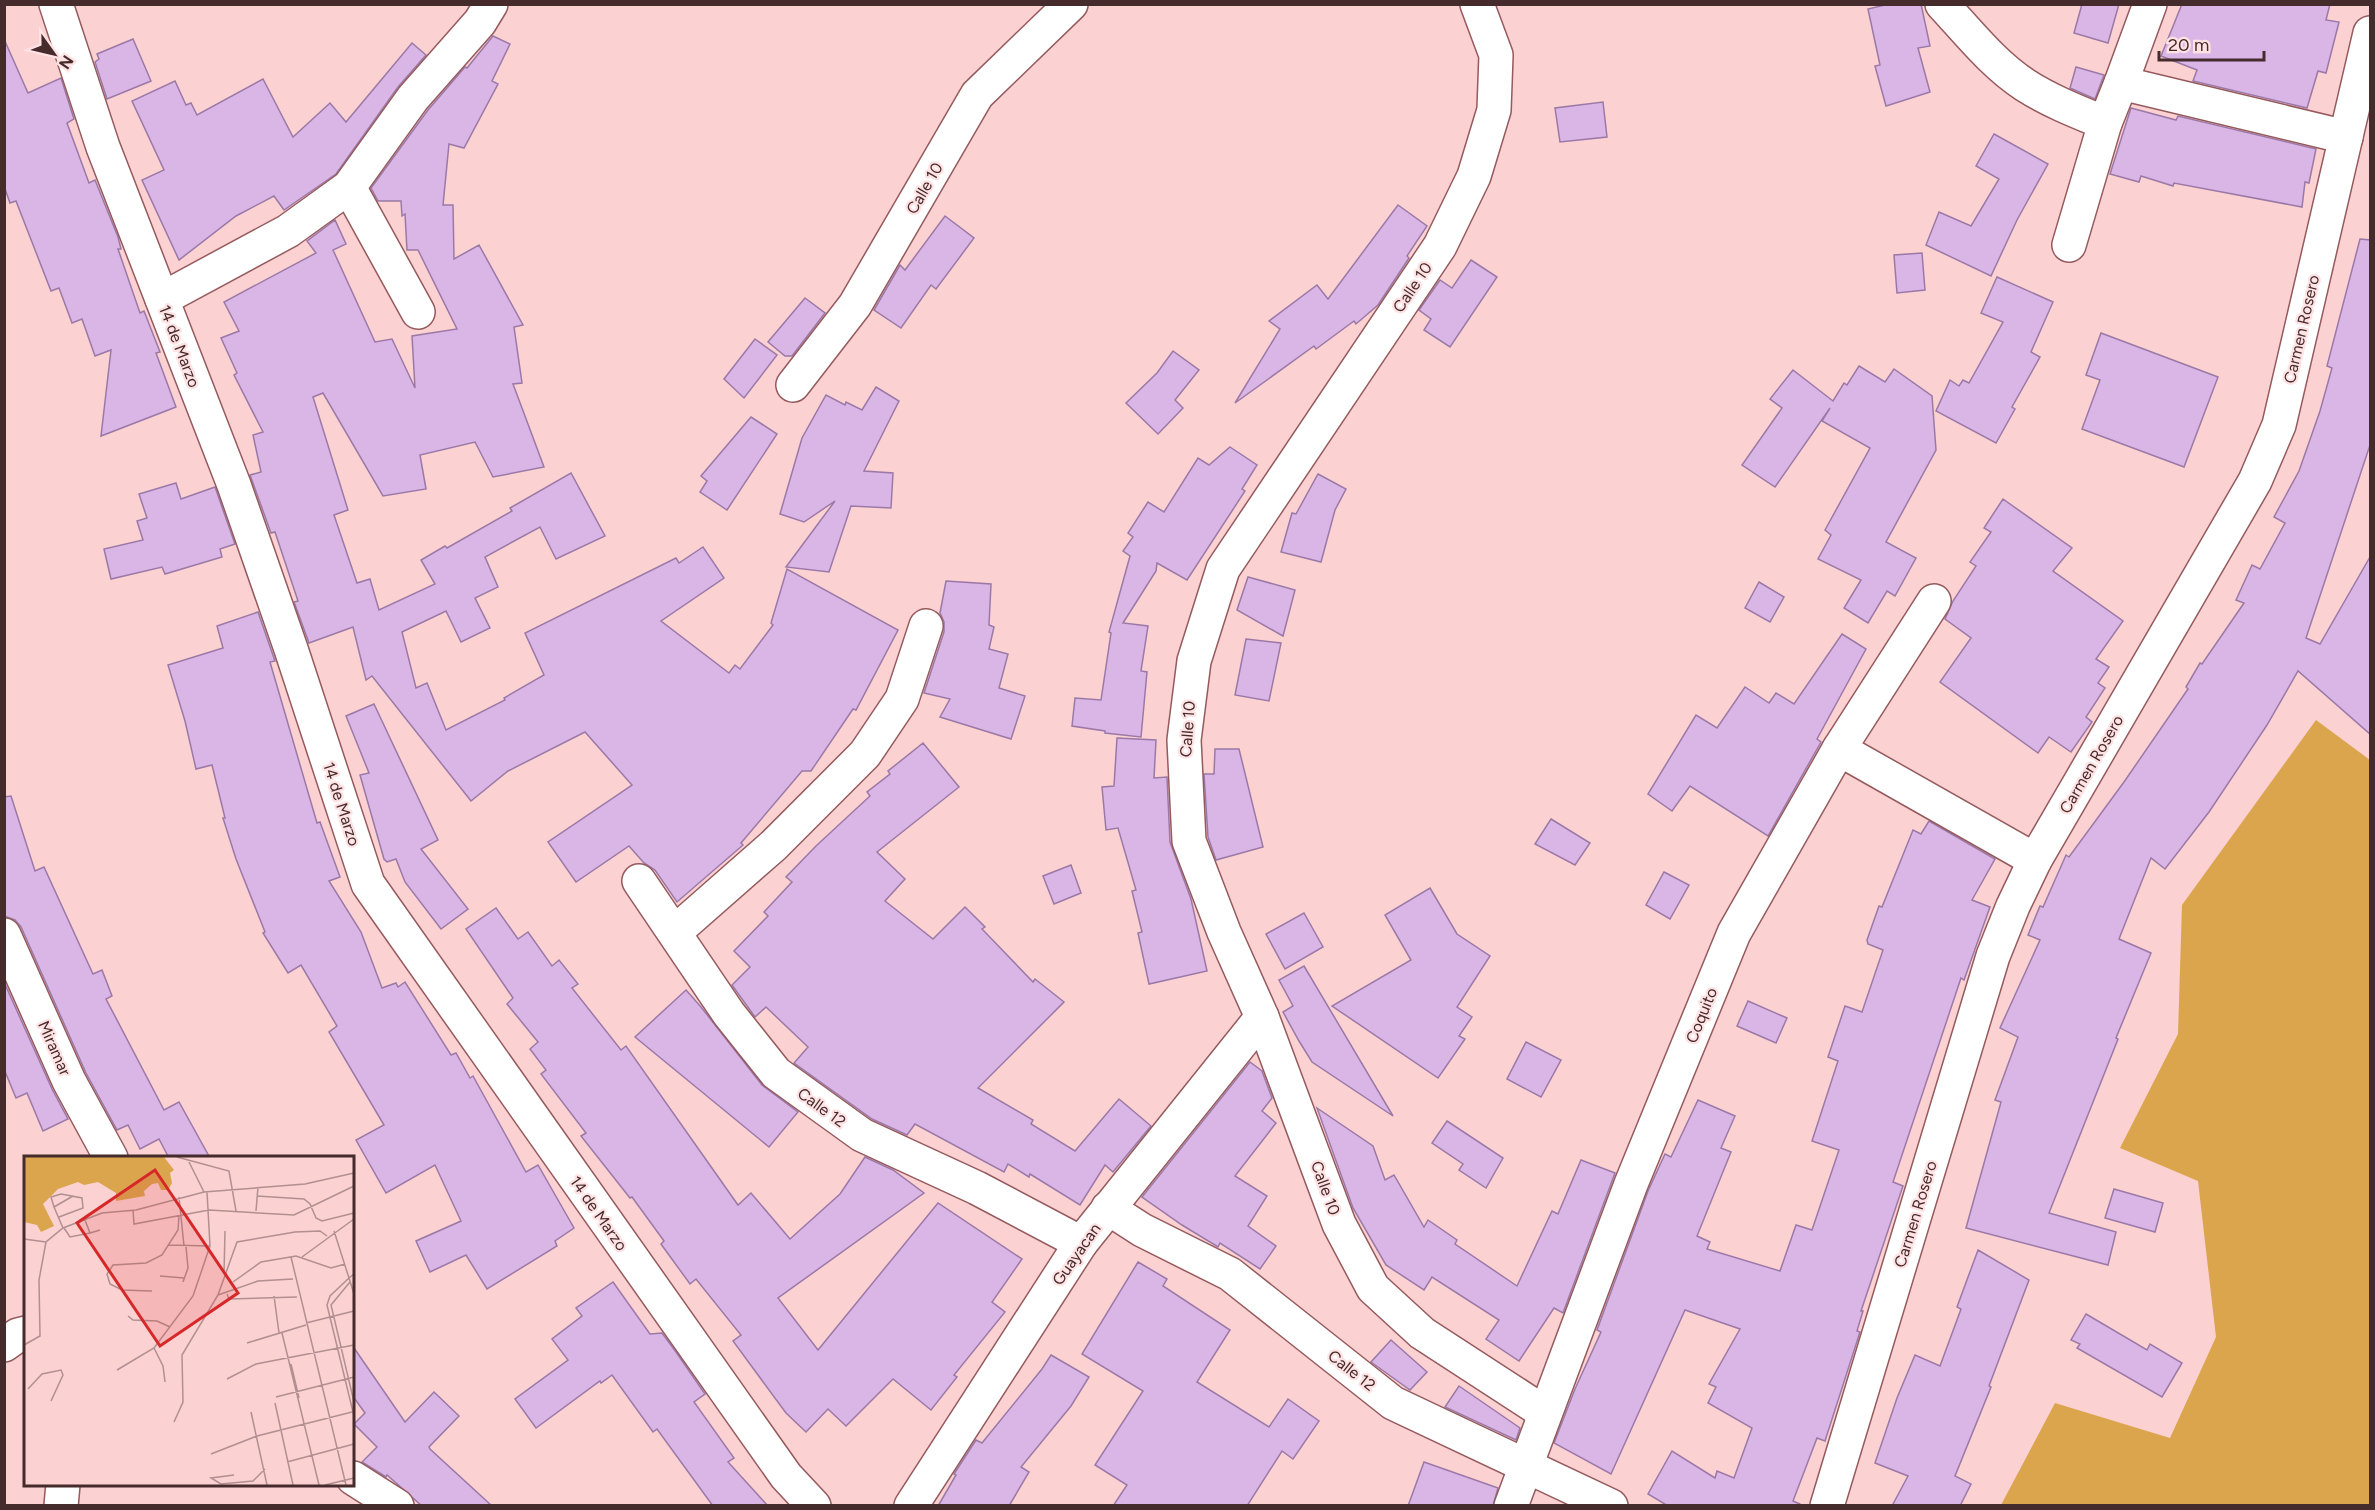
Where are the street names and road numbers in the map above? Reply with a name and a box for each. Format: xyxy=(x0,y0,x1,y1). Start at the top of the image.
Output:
street label: Calle 10 xyxy=(902,159,947,217)
street label: Calle 10 xyxy=(1389,259,1436,316)
street label: Carmen Rosero xyxy=(2280,273,2323,385)
street label: 14 de Marzo xyxy=(155,302,204,390)
street label: Calle 10 xyxy=(1176,700,1199,758)
street label: Carmen Rosero xyxy=(2056,712,2127,817)
street label: 14 de Marzo xyxy=(319,760,364,848)
street label: Coquito xyxy=(1682,985,1721,1046)
street label: Miramar xyxy=(34,1018,75,1079)
street label: Calle 12 xyxy=(794,1084,850,1131)
street label: Calle 10 xyxy=(1307,1158,1344,1218)
street label: Carmen Rosero xyxy=(1890,1159,1941,1270)
street label: 14 de Marzo xyxy=(566,1172,631,1254)
street label: Guayacan xyxy=(1048,1220,1105,1289)
street label: Calle 12 xyxy=(1324,1346,1379,1395)

